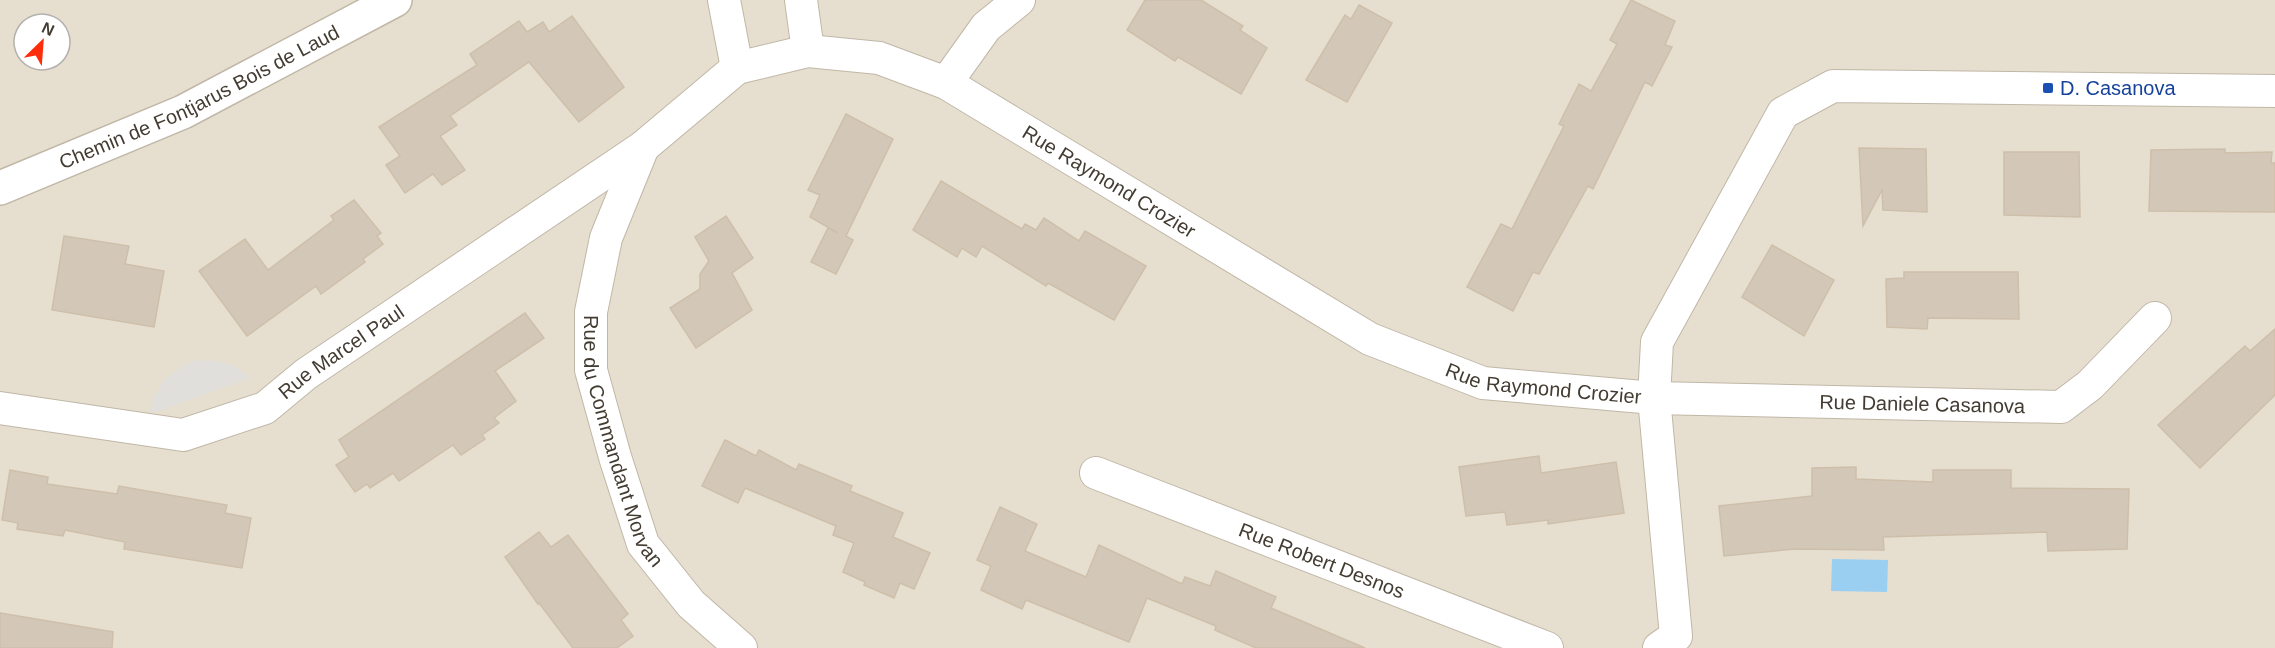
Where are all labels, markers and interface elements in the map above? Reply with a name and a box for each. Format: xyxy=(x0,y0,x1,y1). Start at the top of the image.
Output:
north arrow xyxy=(12,12,72,72)
text: N xyxy=(39,19,57,39)
street label: Chemin de Fontjarus Bois de Laud xyxy=(56,21,343,173)
place label: D. Casanova xyxy=(2060,77,2176,99)
marker: D. Casanova xyxy=(2041,81,2055,95)
street label: Rue Raymond Crozier xyxy=(1019,121,1200,242)
street label: Rue Marcel Paul xyxy=(274,300,408,403)
street label: Rue du Commandant Morvan xyxy=(580,315,668,571)
street label: Rue Raymond Crozier xyxy=(1443,359,1643,408)
street label: Rue Daniele Casanova xyxy=(1819,391,2026,417)
street label: Rue Robert Desnos xyxy=(1236,519,1407,603)

